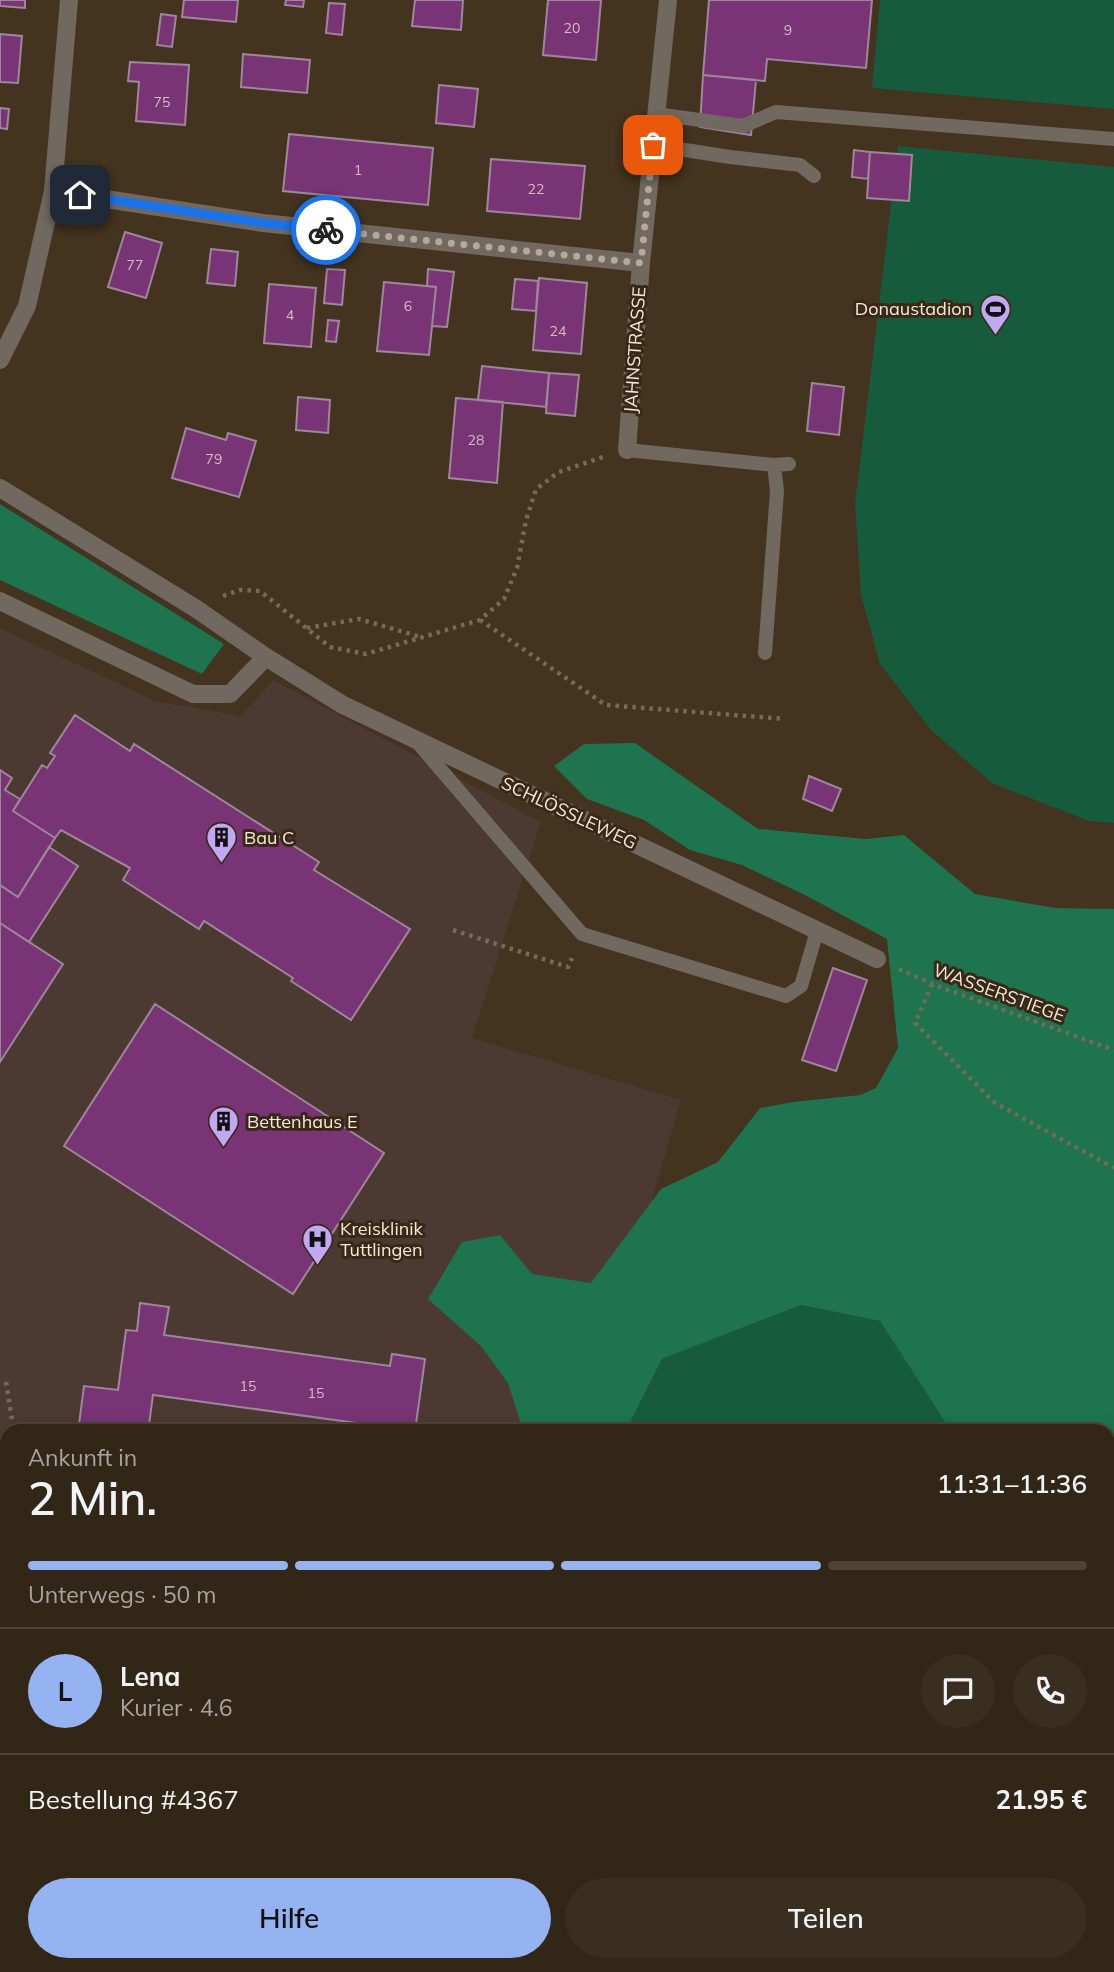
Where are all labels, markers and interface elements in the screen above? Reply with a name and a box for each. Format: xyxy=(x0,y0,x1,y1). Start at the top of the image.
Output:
house number: 20 xyxy=(564,19,580,37)
house number: 9 xyxy=(784,21,792,39)
house number: 75 xyxy=(154,93,170,111)
pin xyxy=(623,115,683,175)
icon: bag xyxy=(634,126,672,164)
house number: 1 xyxy=(354,161,362,179)
pin xyxy=(50,165,110,225)
icon: home xyxy=(61,176,99,214)
house number: 22 xyxy=(528,180,544,198)
courier xyxy=(291,195,361,265)
icon: bike xyxy=(307,211,345,249)
house number: 77 xyxy=(127,256,143,274)
street label: JAHNSTRASSE xyxy=(619,286,650,414)
sports icon: Donaustadion xyxy=(978,292,1012,336)
house number: 6 xyxy=(404,297,412,315)
place label: Donaustadion xyxy=(855,297,972,320)
house number: 4 xyxy=(286,306,295,324)
house number: 24 xyxy=(550,322,567,340)
house number: 28 xyxy=(468,431,484,449)
house number: 79 xyxy=(206,450,222,468)
street label: SCHLÖSSLEWEG xyxy=(498,771,641,854)
building icon: Bau C xyxy=(204,821,238,865)
place label: Bau C xyxy=(244,826,294,849)
street label: WASSERSTIEGE xyxy=(930,958,1068,1027)
building icon: Bettenhaus E xyxy=(207,1105,241,1149)
place label: Bettenhaus E xyxy=(247,1110,358,1133)
place label: Kreisklinik Tuttlingen xyxy=(340,1217,424,1261)
hospital icon: Kreisklinik Tuttlingen xyxy=(300,1222,334,1266)
house number: 15 xyxy=(240,1377,256,1395)
house number: 15 xyxy=(308,1384,324,1402)
text: Ankunft in xyxy=(28,1443,137,1472)
text: 11:31–11:36 xyxy=(937,1467,1087,1500)
text: 2 Min. xyxy=(28,1469,157,1527)
text: Unterwegs · 50 m xyxy=(28,1580,216,1609)
button: chat xyxy=(921,1654,995,1728)
button: phone xyxy=(1013,1654,1087,1728)
text: Lena xyxy=(120,1660,180,1693)
text: L xyxy=(58,1675,72,1708)
text: Kurier · 4.6 xyxy=(120,1693,232,1722)
text: Bestellung #4367 xyxy=(28,1783,239,1816)
text: 21.95 € xyxy=(995,1783,1087,1816)
button: Hilfe xyxy=(28,1878,551,1958)
button: Teilen xyxy=(565,1878,1087,1958)

